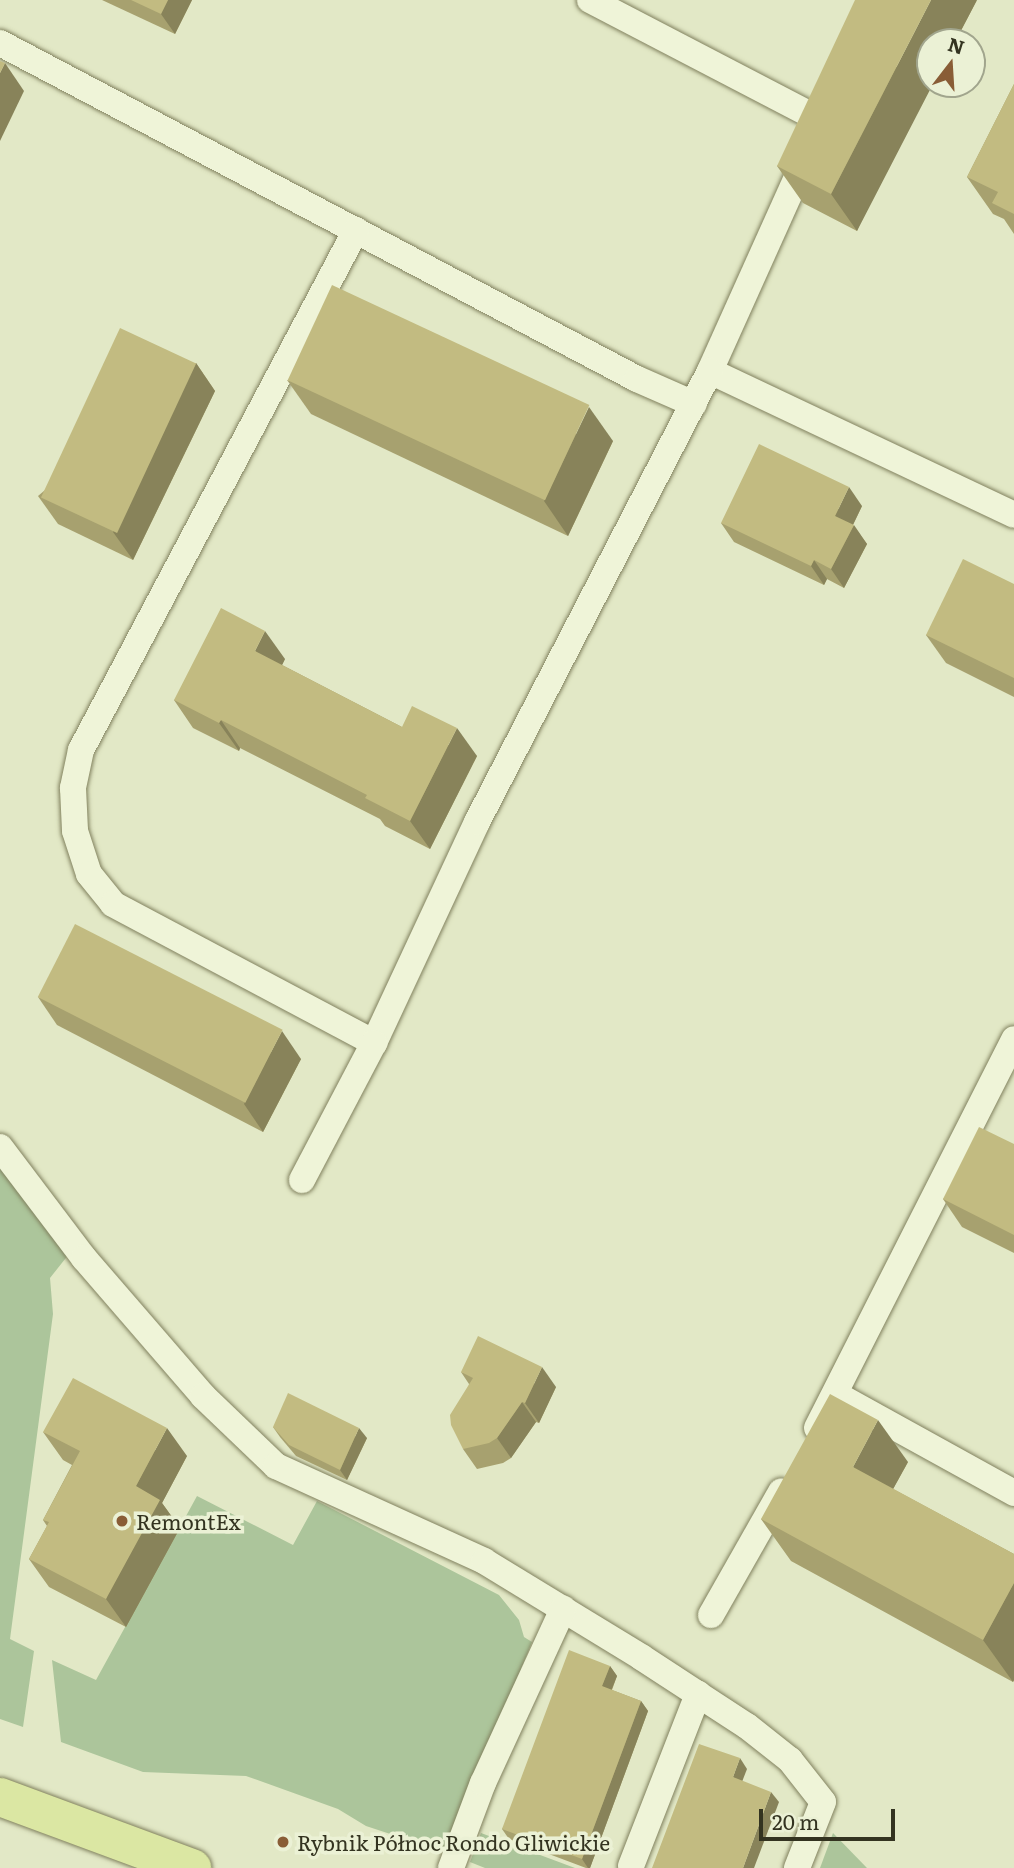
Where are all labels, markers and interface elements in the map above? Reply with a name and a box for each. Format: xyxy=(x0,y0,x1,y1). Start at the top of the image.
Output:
north arrow xyxy=(916,28,986,98)
text: N xyxy=(945,29,968,61)
place label: RemontEx xyxy=(136,1508,241,1534)
marker: RemontEx xyxy=(114,1513,130,1529)
scale bar xyxy=(762,1794,898,1838)
text: 20 m xyxy=(772,1805,819,1836)
place label: Rybnik Północ Rondo Gliwickie xyxy=(297,1829,610,1855)
marker: Rybnik Północ Rondo Gliwickie xyxy=(275,1834,291,1850)

